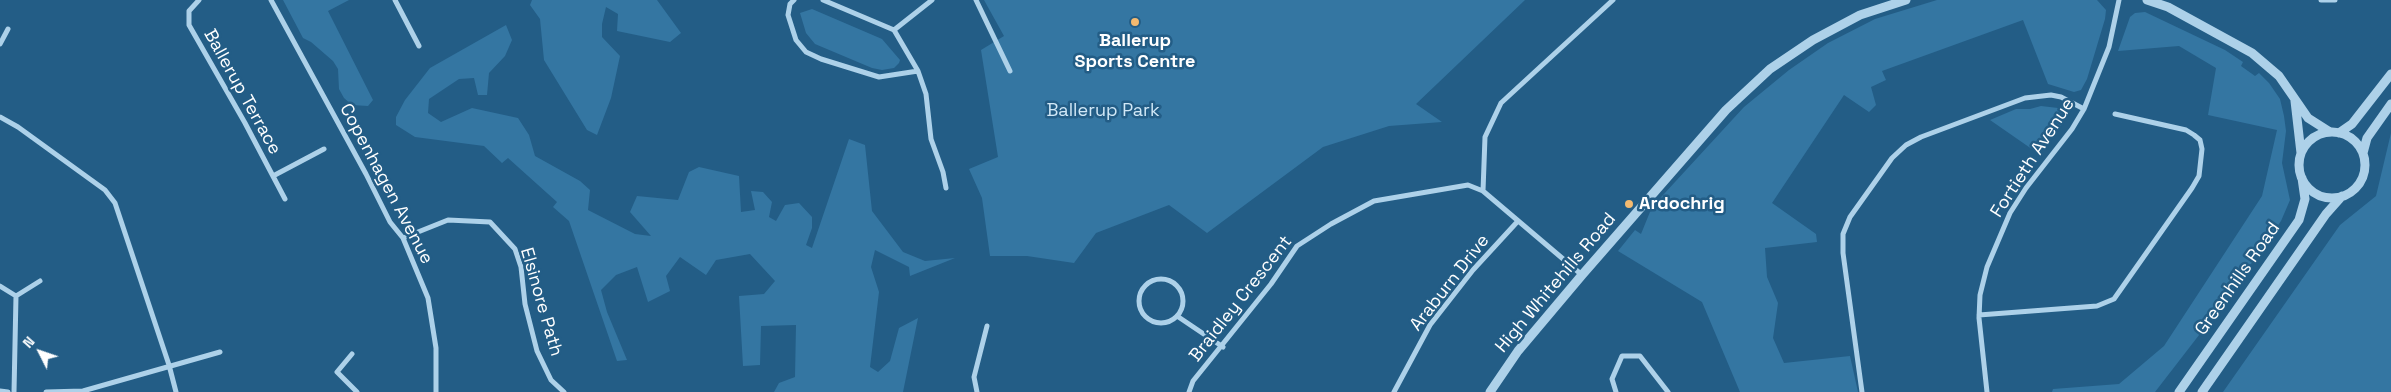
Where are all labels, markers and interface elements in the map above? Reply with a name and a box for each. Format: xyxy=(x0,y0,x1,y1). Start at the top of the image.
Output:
marker: Ballerup Sports Centre xyxy=(1129,16,1141,28)
street label: Ballerup Terrace xyxy=(199,26,285,158)
place label: Ballerup Sports Centre xyxy=(1075,30,1195,72)
street label: Fortieth Avenue xyxy=(1986,94,2080,222)
street label: Copenhagen Avenue xyxy=(335,100,437,268)
park label: Ballerup Park xyxy=(1046,100,1160,122)
place label: Ardochrig xyxy=(1639,193,1725,215)
marker: Ardochrig xyxy=(1623,198,1635,210)
street label: High Whitehills Road xyxy=(1491,209,1621,357)
street label: Greenhills Road xyxy=(2191,218,2285,340)
street label: Araburn Drive xyxy=(1406,231,1494,335)
street label: Braidley Crescent xyxy=(1185,232,1297,366)
street label: Elsinore Path xyxy=(515,245,567,359)
north arrow xyxy=(15,327,65,377)
text: N xyxy=(19,333,39,352)

